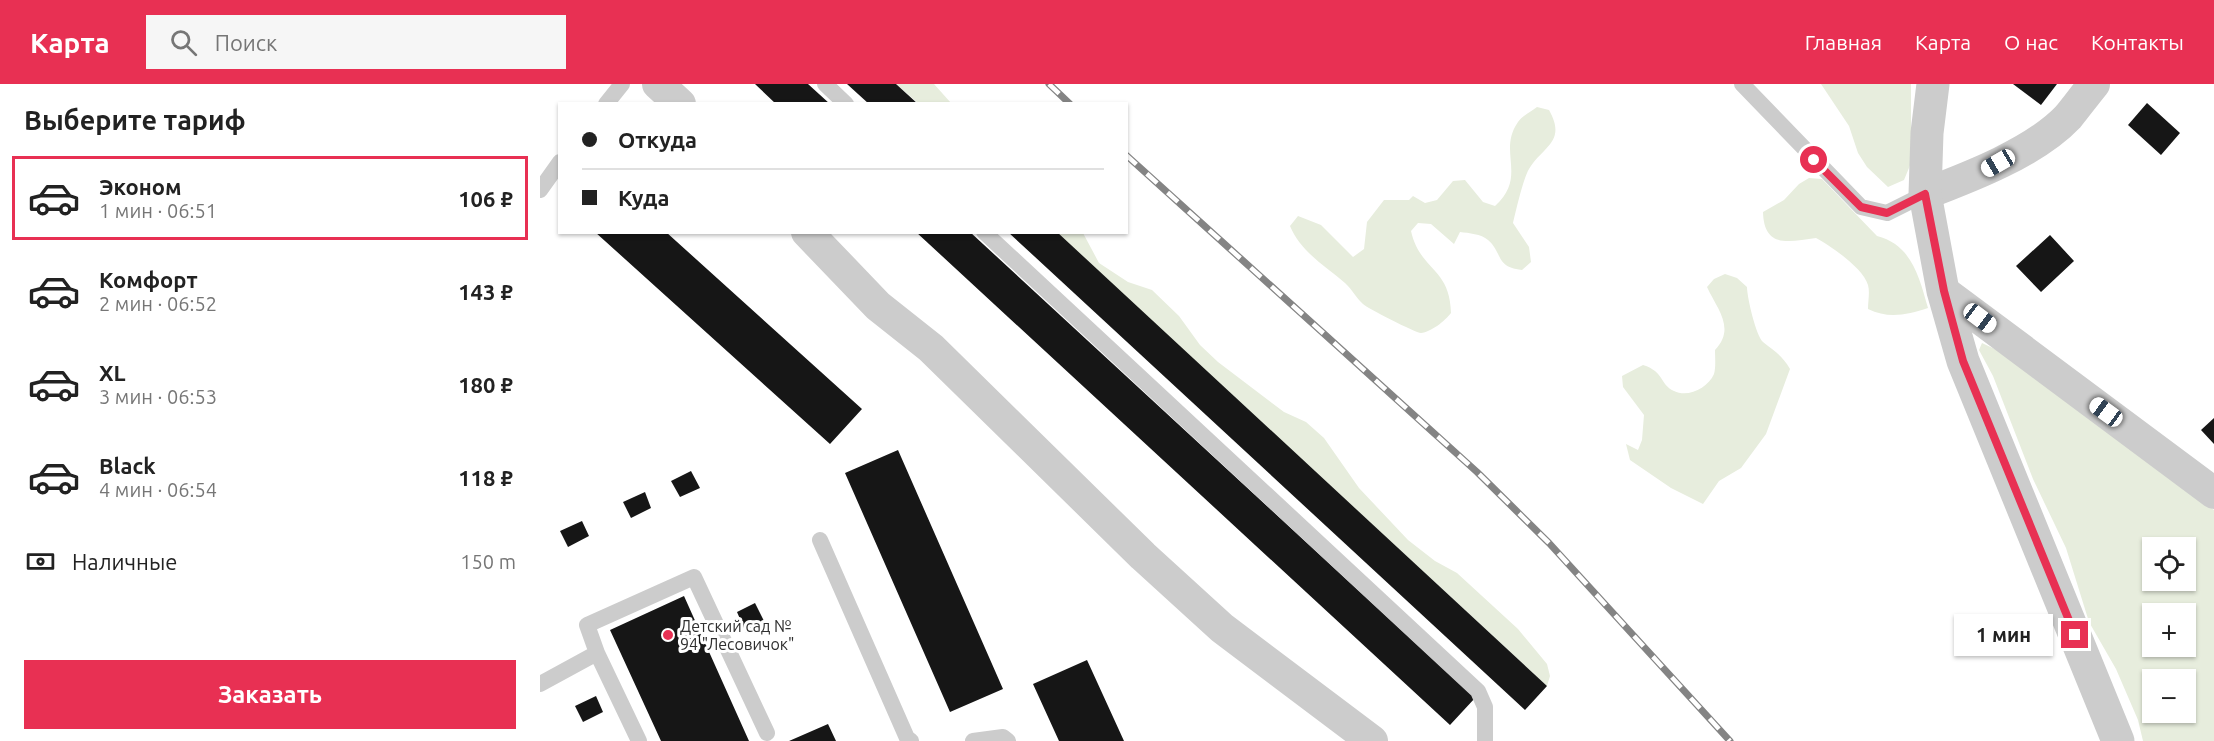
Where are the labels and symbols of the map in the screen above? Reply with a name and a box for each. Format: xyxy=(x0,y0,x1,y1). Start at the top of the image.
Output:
route start xyxy=(1800,146,1827,173)
car xyxy=(1978,146,2018,180)
car xyxy=(1960,300,2000,336)
car xyxy=(2086,394,2126,430)
callout: 1 мин xyxy=(1955,614,2054,656)
place label: Детский сад № 94 "Лесовичок" xyxy=(680,617,794,653)
route end xyxy=(2061,621,2088,648)
marker: Детский сад № 94 "Лесовичок" xyxy=(661,628,675,642)

